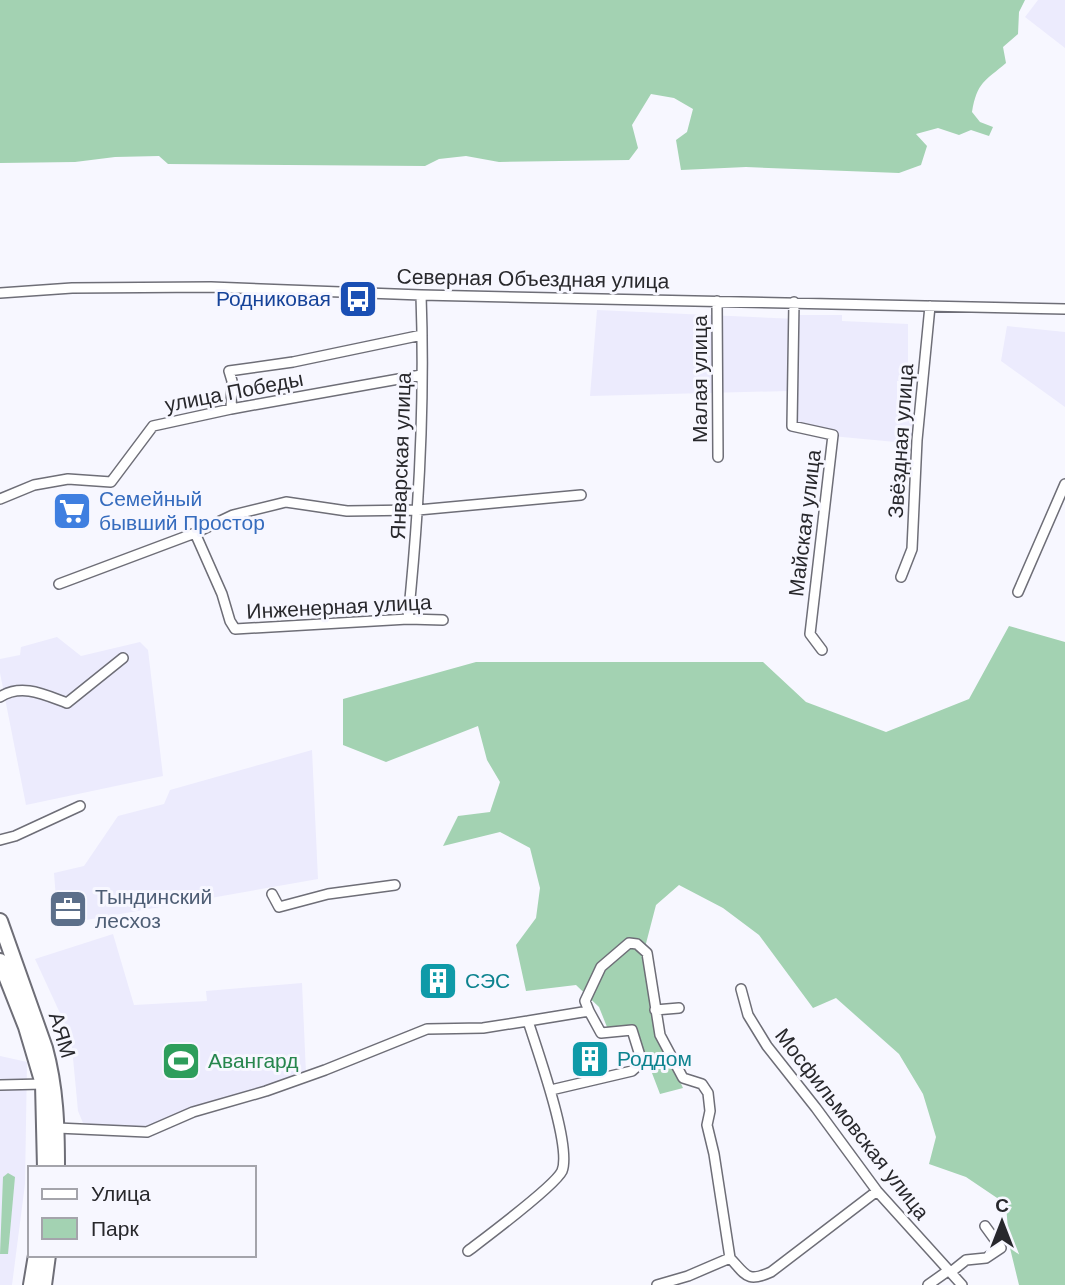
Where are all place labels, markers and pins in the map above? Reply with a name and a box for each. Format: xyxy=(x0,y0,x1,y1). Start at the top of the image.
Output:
bus stop icon: Родниковая xyxy=(337,278,379,320)
place label: Родниковая xyxy=(216,285,331,313)
place label: Семейный бывший Простор xyxy=(99,485,265,537)
supermarket icon: Семейный бывший Простор xyxy=(51,490,93,532)
place label: Тындинский лесхоз xyxy=(95,883,212,935)
office icon: Тындинский лесхоз xyxy=(47,888,89,930)
building icon: СЭС xyxy=(417,960,459,1002)
place label: СЭС xyxy=(465,967,510,995)
building icon: Роддом xyxy=(569,1038,611,1080)
sports icon: Авангард xyxy=(160,1040,202,1082)
place label: Роддом xyxy=(617,1045,692,1073)
place label: Авангард xyxy=(208,1047,299,1075)

